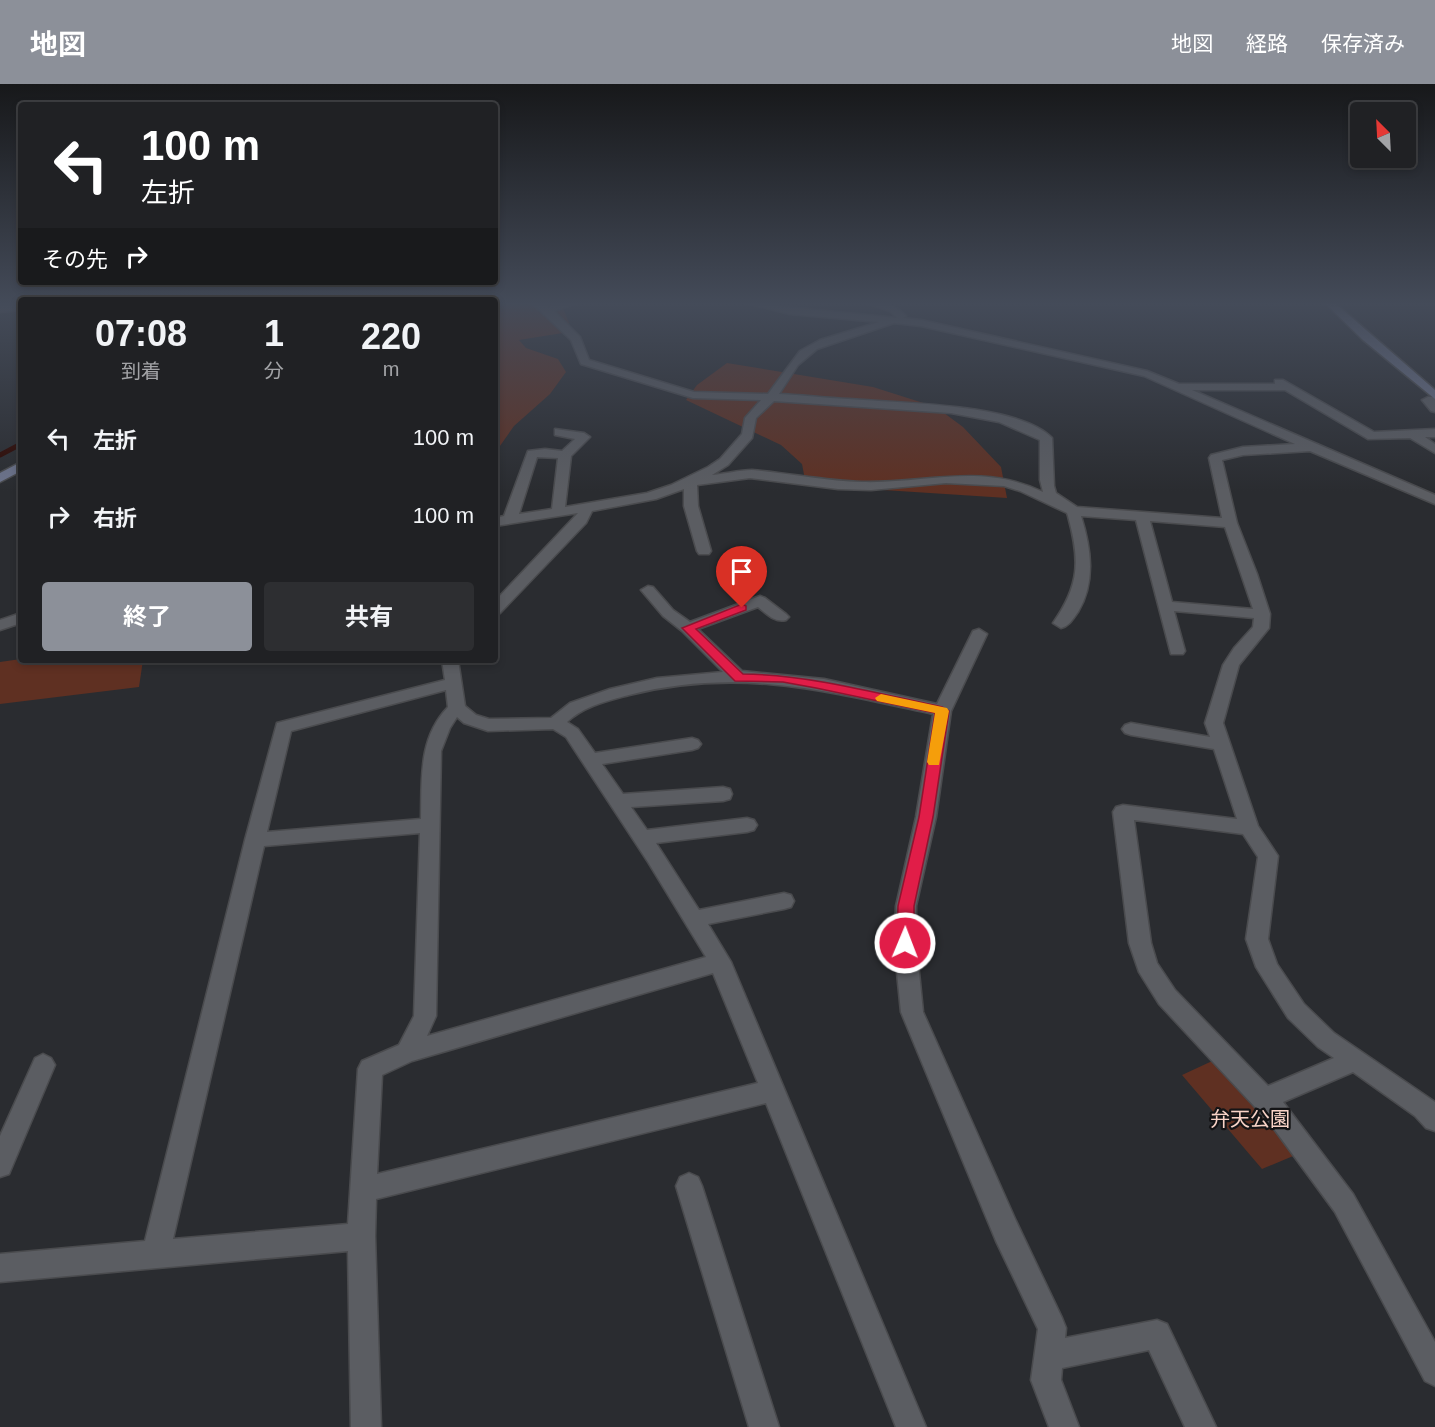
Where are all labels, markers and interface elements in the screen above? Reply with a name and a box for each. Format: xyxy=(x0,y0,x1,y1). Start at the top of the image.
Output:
text: 地図 xyxy=(30,29,86,60)
text: 地図 xyxy=(1171,32,1213,55)
text: 経路 xyxy=(1246,32,1288,55)
text: 保存済み xyxy=(1321,32,1405,55)
north arrow xyxy=(1350,102,1416,168)
map controls xyxy=(1350,102,1416,168)
text: 100 m xyxy=(141,122,260,169)
icon: left xyxy=(42,126,120,204)
text: 左折 xyxy=(141,178,195,208)
icon: right xyxy=(120,240,153,273)
text: その先 xyxy=(42,247,108,272)
text: 07:08 xyxy=(95,313,187,354)
text: 1 xyxy=(264,313,284,354)
text: 220 xyxy=(361,316,421,357)
text: m xyxy=(383,358,399,380)
text: 到着 xyxy=(121,360,161,382)
text: 分 xyxy=(264,360,284,382)
icon: left xyxy=(42,422,75,455)
text: 100 m xyxy=(413,425,474,450)
text: 左折 xyxy=(93,428,137,453)
icon: right xyxy=(42,500,75,533)
text: 100 m xyxy=(413,503,474,528)
text: 右折 xyxy=(93,506,137,531)
pin xyxy=(716,546,767,608)
icon: arrive xyxy=(725,555,758,588)
button: 終了 xyxy=(42,582,252,651)
button: 共有 xyxy=(264,582,474,651)
position arrow xyxy=(873,911,937,975)
park label: 弁天公園 xyxy=(1210,1108,1290,1130)

